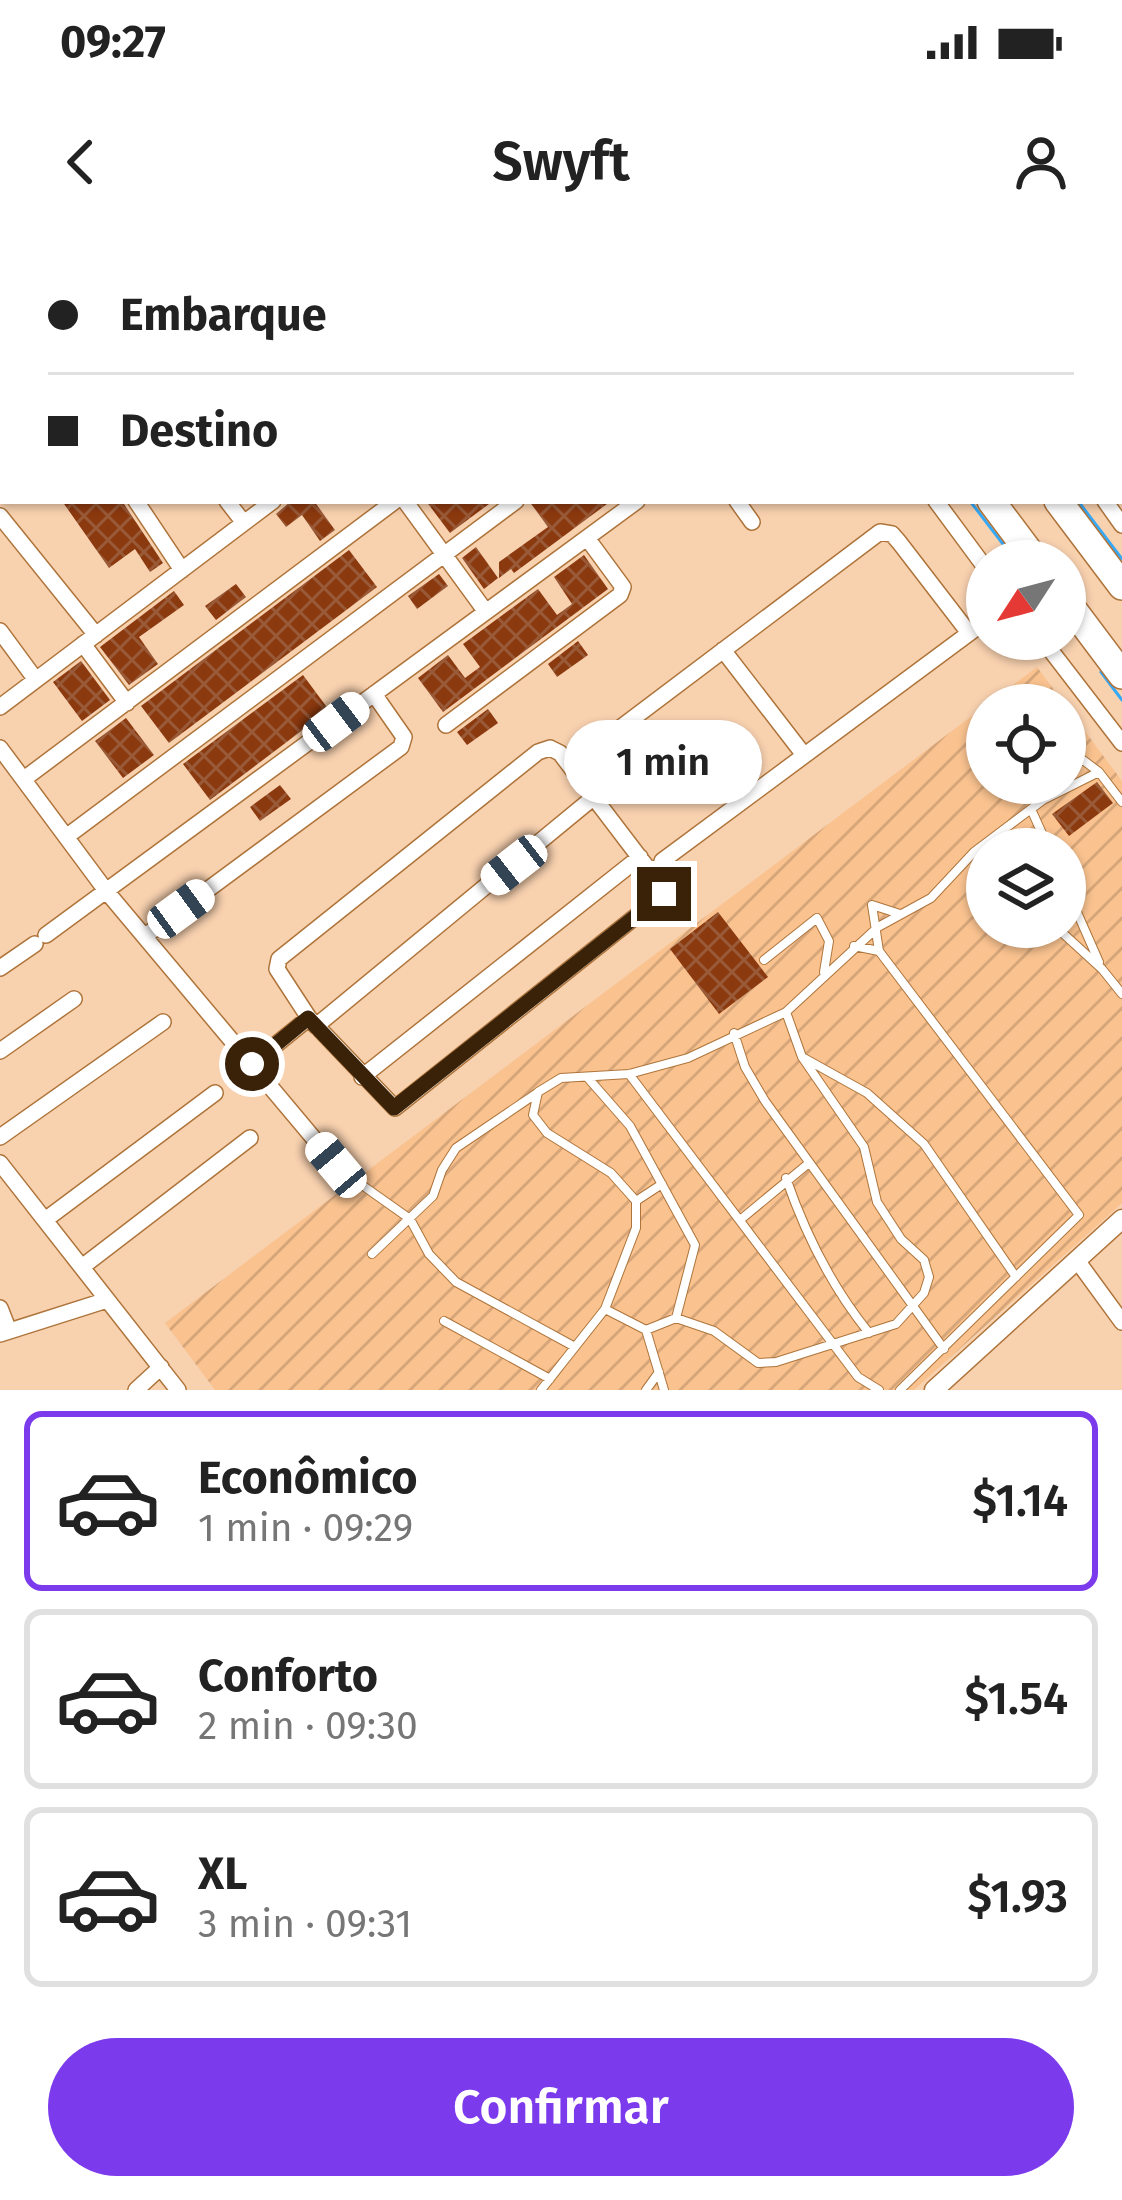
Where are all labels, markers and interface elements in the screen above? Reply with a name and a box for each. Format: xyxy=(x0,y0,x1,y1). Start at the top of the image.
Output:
text: 09:27 xyxy=(60,15,166,69)
icon: back xyxy=(48,129,114,195)
icon: person xyxy=(1008,129,1074,195)
text: Swyft xyxy=(492,130,630,194)
text: Embarque xyxy=(120,288,327,342)
text: Destino xyxy=(120,404,278,458)
north arrow xyxy=(966,540,1086,660)
map controls xyxy=(966,540,1086,948)
button: locate xyxy=(966,684,1086,804)
car xyxy=(296,686,376,758)
callout: 1 min xyxy=(565,720,763,804)
text: 1 min xyxy=(616,739,710,785)
button: layers xyxy=(966,828,1086,948)
car xyxy=(475,829,553,901)
route end xyxy=(637,867,691,921)
car xyxy=(141,873,221,945)
route start xyxy=(225,1037,279,1091)
car xyxy=(299,1126,373,1204)
icon: car xyxy=(54,1447,162,1555)
text: Econômico xyxy=(198,1451,418,1505)
text: $1.14 xyxy=(973,1474,1068,1528)
text: 1 min · 09:29 xyxy=(198,1505,413,1551)
icon: car xyxy=(54,1645,162,1753)
text: Conforto xyxy=(198,1649,378,1703)
text: $1.54 xyxy=(964,1672,1068,1726)
text: 2 min · 09:30 xyxy=(198,1703,418,1749)
icon: car xyxy=(54,1843,162,1951)
text: XL xyxy=(198,1847,247,1901)
text: $1.93 xyxy=(968,1870,1068,1924)
text: 3 min · 09:31 xyxy=(198,1901,412,1947)
button: Confirmar xyxy=(48,2038,1074,2176)

